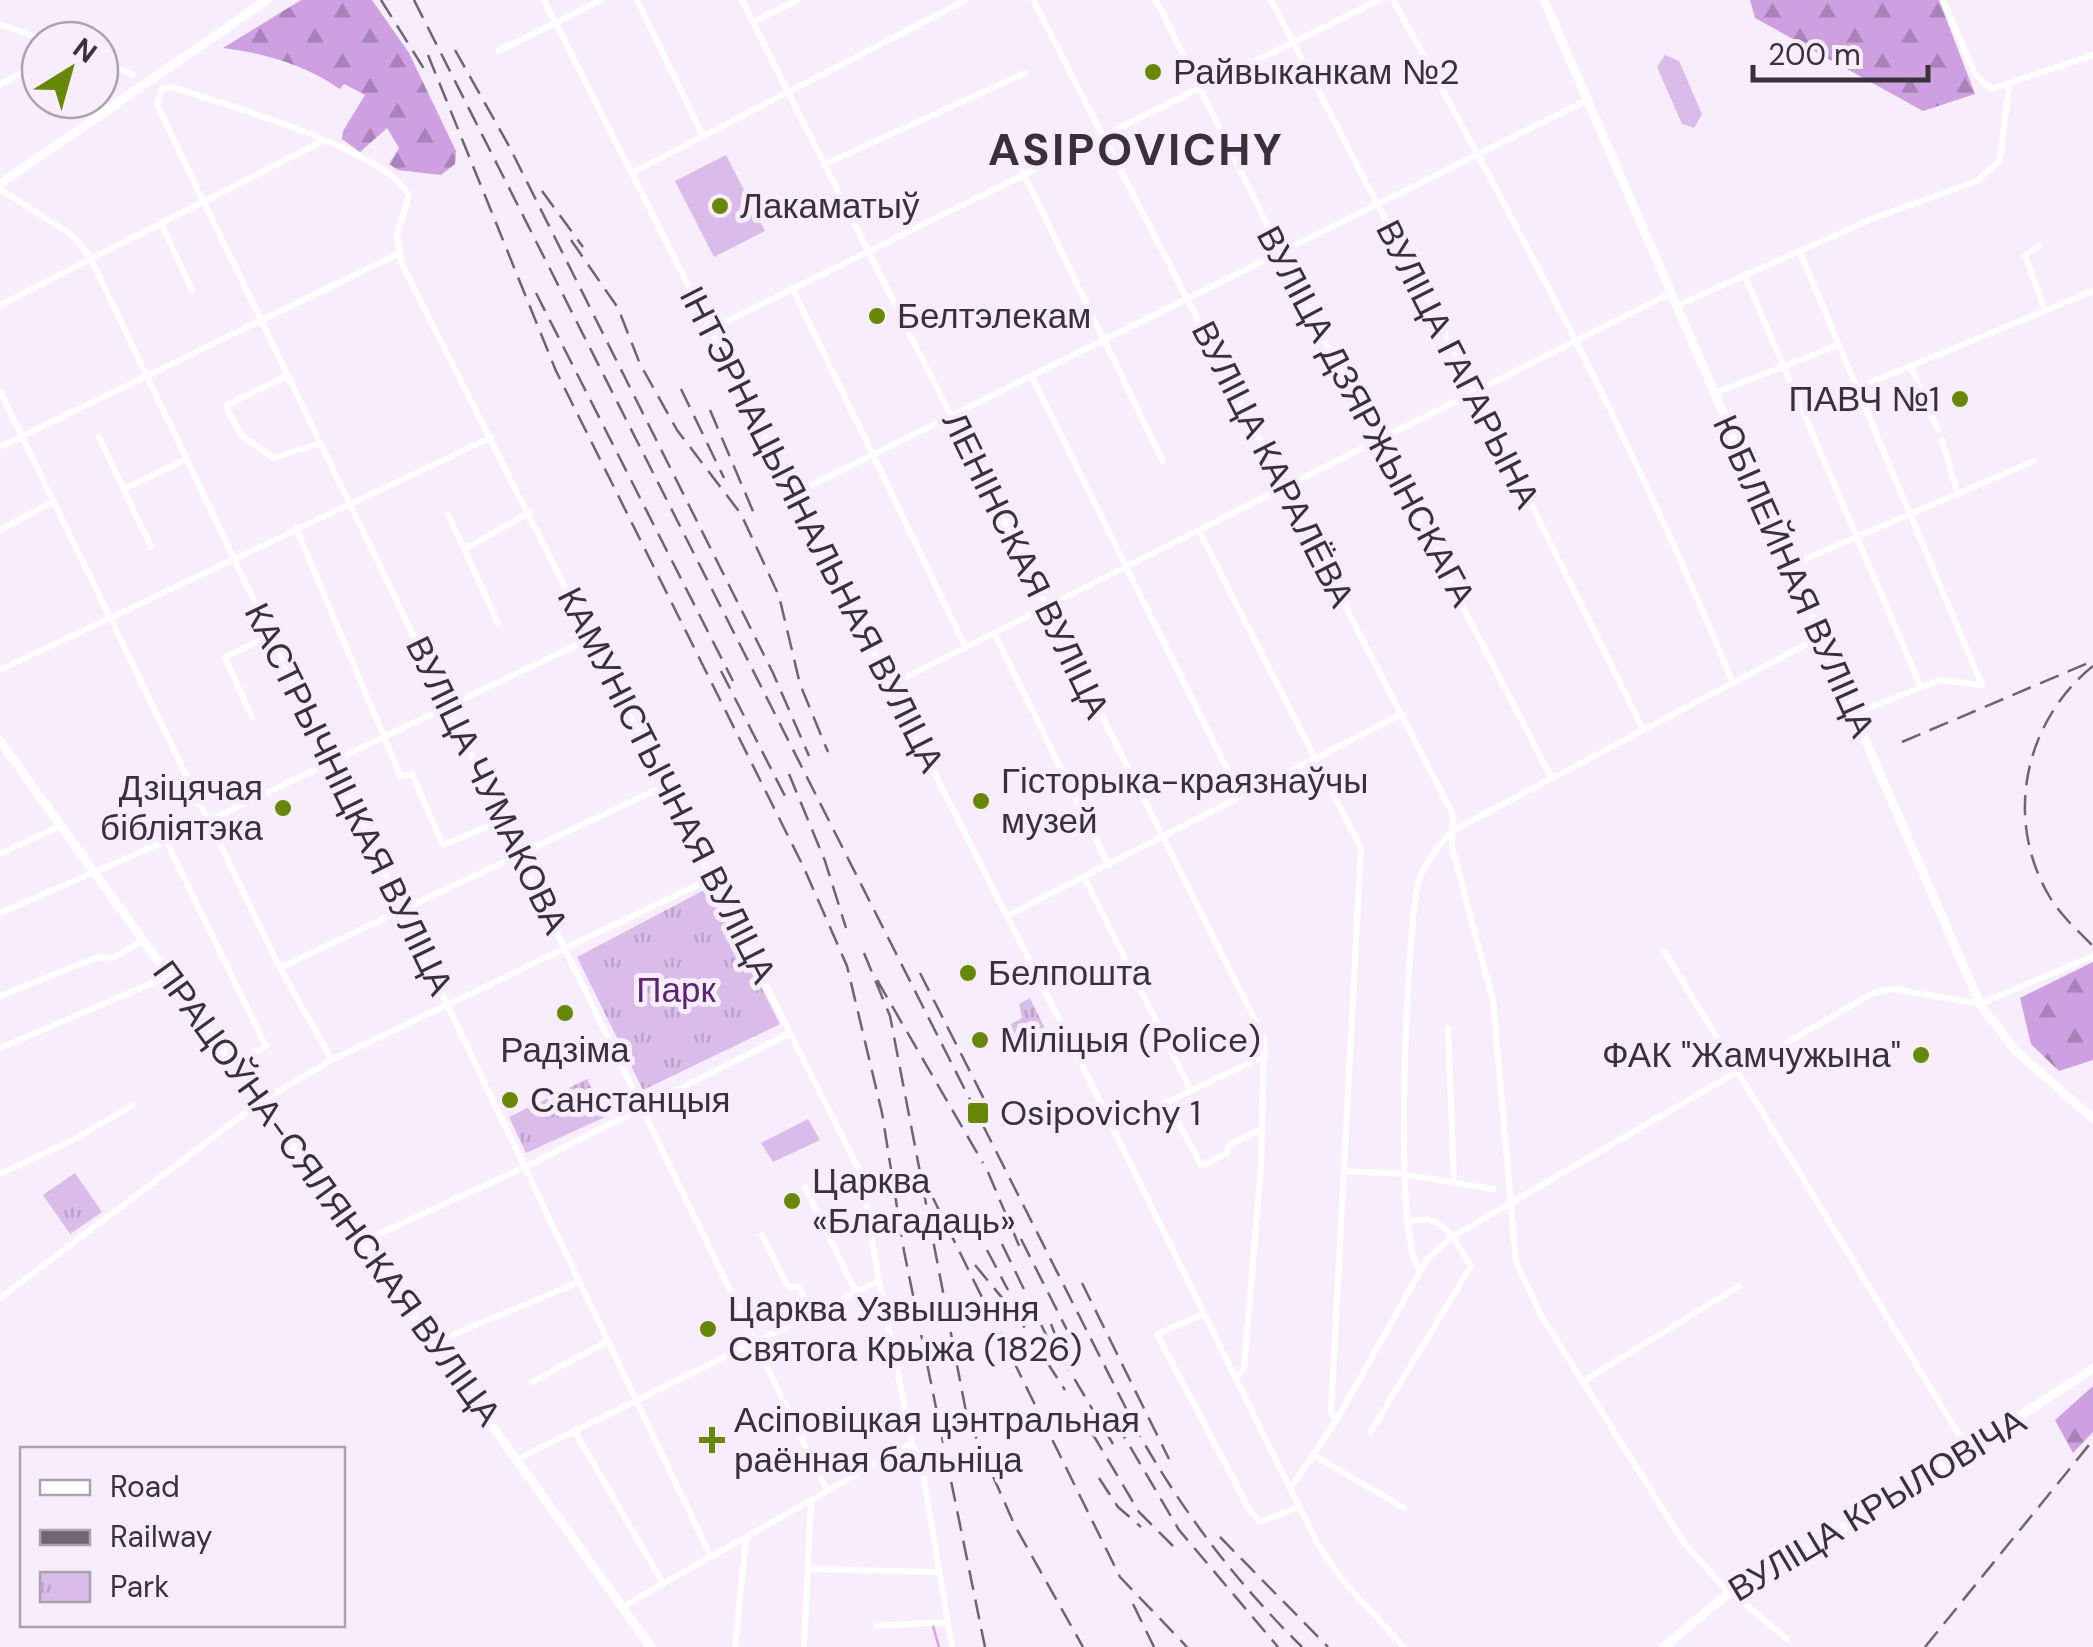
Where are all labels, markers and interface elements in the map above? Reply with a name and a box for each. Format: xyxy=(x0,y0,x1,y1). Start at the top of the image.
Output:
north arrow xyxy=(20,20,120,120)
scale bar xyxy=(1753,20,1928,82)
text: N xyxy=(65,30,104,71)
text: 200 m xyxy=(1768,35,1861,74)
place label: Райвыканкам №2 xyxy=(1173,49,1459,95)
marker: Райвыканкам №2 xyxy=(1142,61,1164,83)
district label: ASIPOVICHY xyxy=(988,120,1284,179)
place label: Лакаматыў xyxy=(740,183,920,229)
marker: Лакаматыў xyxy=(709,195,731,217)
street label: ВУЛІЦА ГАГАРЫНА xyxy=(1365,212,1551,516)
street label: ВУЛІЦА ДЗЯРЖЫНСКАГА xyxy=(1246,218,1486,615)
street label: ІНТЭРНАЦЫЯНАЛЬНАЯ ВУЛІЦА xyxy=(669,278,955,780)
place label: Белтэлекам xyxy=(897,293,1091,339)
marker: Белтэлекам xyxy=(866,305,888,327)
street label: ВУЛІЦА КАРАЛЁВА xyxy=(1181,313,1365,615)
place label: ПАВЧ №1 xyxy=(1789,376,1940,422)
marker: ПАВЧ №1 xyxy=(1949,388,1971,410)
street label: ЛЕНІНСКАЯ ВУЛІЦА xyxy=(932,404,1120,726)
street label: ЮБІЛЕЙНАЯ ВУЛІЦА xyxy=(1702,408,1886,745)
street label: КАМУНІСТЫЧНАЯ ВУЛІЦА xyxy=(547,579,787,991)
street label: КАСТРЫЧНІЦКАЯ ВУЛІЦА xyxy=(234,595,464,1003)
street label: ВУЛІЦА ЧУМАКОВА xyxy=(395,629,579,942)
place label: Гісторыка-краязнаўчы музей xyxy=(1001,758,1368,844)
place label: Дзіцячая бібліятэка xyxy=(100,765,264,851)
marker: Гісторыка-краязнаўчы музей xyxy=(970,790,992,812)
marker: Дзіцячая бібліятэка xyxy=(272,797,294,819)
place label: Белпошта xyxy=(988,950,1152,996)
street label: ПРАЦОЎНА-СЯЛЯНСКАЯ ВУЛІЦА xyxy=(142,951,512,1435)
marker: Белпошта xyxy=(957,962,979,984)
park label: Парк xyxy=(636,967,716,1013)
marker: Радзіма xyxy=(554,1002,576,1024)
place label: Міліцыя (Police) xyxy=(1000,1017,1261,1063)
place label: Радзіма xyxy=(500,1027,630,1073)
marker: Міліцыя (Police) xyxy=(969,1029,991,1051)
place label: ФАК "Жамчужына" xyxy=(1602,1032,1901,1078)
marker: ФАК "Жамчужына" xyxy=(1910,1044,1932,1066)
place label: Санстанцыя xyxy=(530,1077,731,1123)
marker: Санстанцыя xyxy=(499,1089,521,1111)
place label: Osipovichy 1 xyxy=(1000,1090,1201,1136)
marker: Osipovichy 1 xyxy=(965,1100,991,1126)
place label: Царква «Благадаць» xyxy=(812,1158,1016,1244)
marker: Царква «Благадаць» xyxy=(781,1190,803,1212)
place label: Царква Узвышэння Святога Крыжа (1826) xyxy=(728,1286,1082,1372)
marker: Царква Узвышэння Святога Крыжа (1826) xyxy=(697,1318,719,1340)
place label: Асіповіцкая цэнтральная раённая бальніца xyxy=(734,1397,1140,1483)
street label: ВУЛІЦА КРЫЛОВІЧА xyxy=(1720,1398,2035,1612)
marker: Асіповіцкая цэнтральная раённая бальніца xyxy=(699,1427,725,1453)
legend xyxy=(20,1447,345,1627)
text: Road xyxy=(110,1467,180,1506)
text: Railway xyxy=(110,1517,213,1556)
text: Park xyxy=(110,1567,169,1606)

